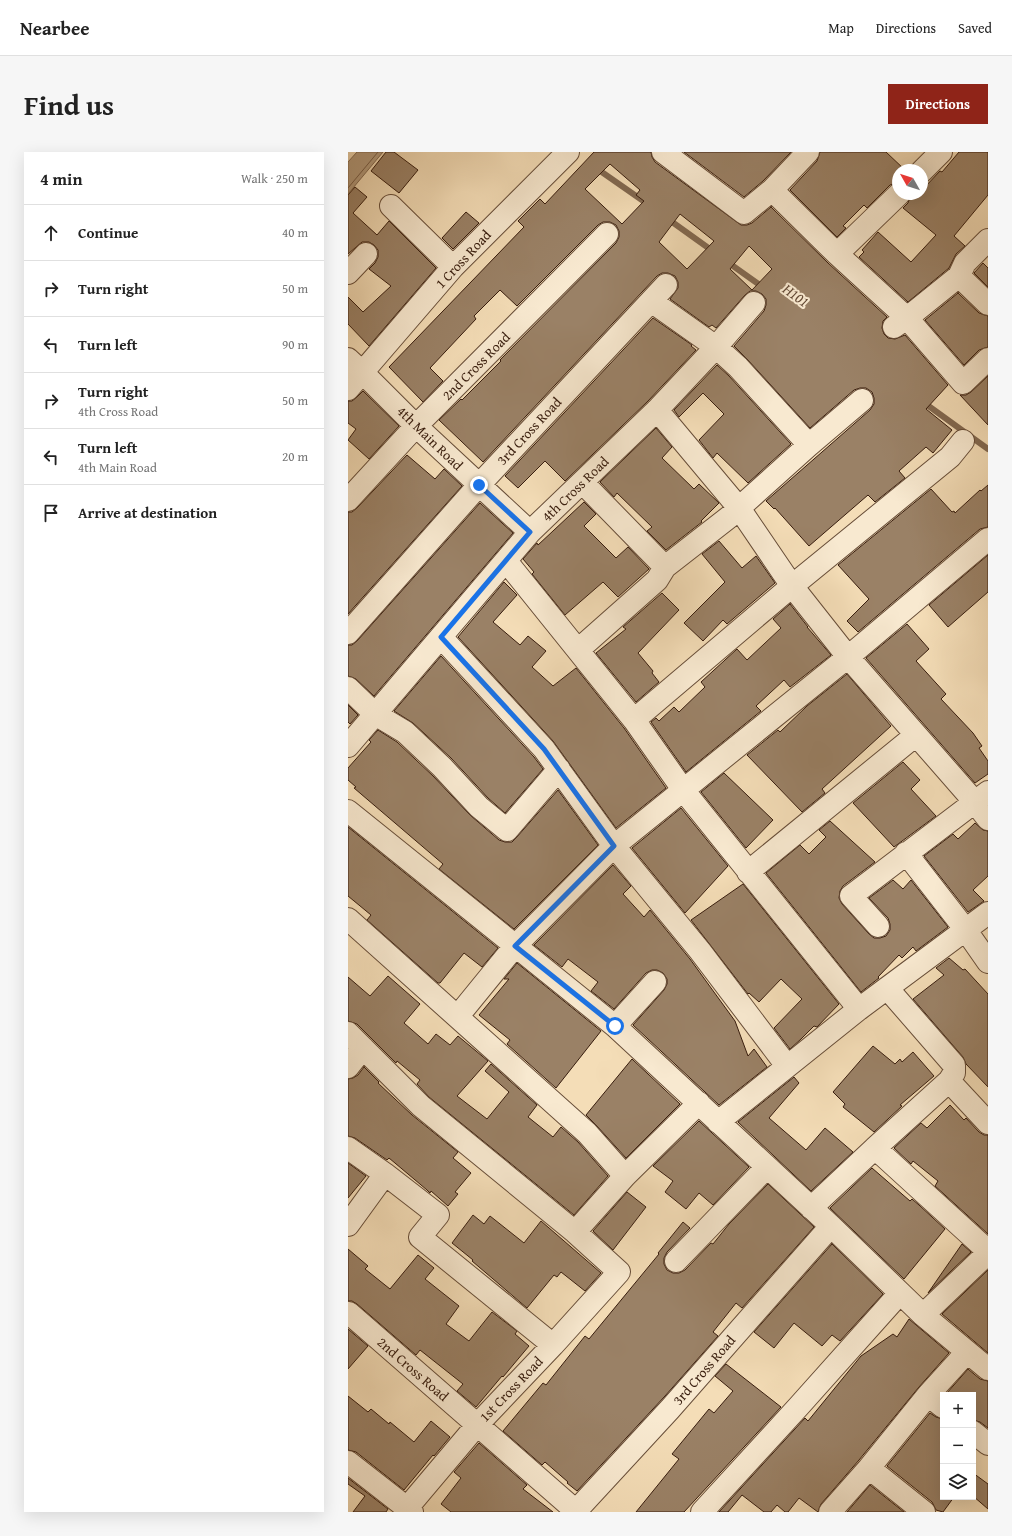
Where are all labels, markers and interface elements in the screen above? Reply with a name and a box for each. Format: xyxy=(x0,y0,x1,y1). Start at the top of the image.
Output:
text: Nearbee xyxy=(20,14,90,42)
text: Map xyxy=(828,18,854,38)
text: Directions xyxy=(876,18,936,38)
text: Saved xyxy=(958,18,992,38)
text: Find us xyxy=(24,84,114,125)
button: Directions xyxy=(888,84,988,124)
north arrow xyxy=(892,164,928,200)
text: 4 min xyxy=(40,166,82,191)
text: Walk · 250 m xyxy=(241,169,308,188)
icon: ahead xyxy=(40,222,62,244)
text: Continue xyxy=(78,222,139,243)
text: 40 m xyxy=(282,223,308,242)
street label: 1 Cross Road xyxy=(431,225,496,293)
icon: right xyxy=(40,278,62,300)
text: Turn right xyxy=(78,278,149,299)
water label: H101 xyxy=(778,278,814,312)
text: 50 m xyxy=(282,279,308,298)
street label: 2nd Cross Road xyxy=(437,327,515,405)
icon: left xyxy=(40,334,62,356)
text: Turn left xyxy=(78,334,137,355)
text: 90 m xyxy=(282,335,308,354)
text: Turn right xyxy=(78,381,149,402)
icon: right xyxy=(40,390,62,412)
text: 50 m xyxy=(282,391,308,410)
street label: 3rd Cross Road xyxy=(492,392,566,470)
street label: 4th Main Road xyxy=(393,401,468,475)
text: 4th Cross Road xyxy=(78,402,158,421)
text: Turn left xyxy=(78,437,137,458)
icon: left xyxy=(40,446,62,468)
text: 20 m xyxy=(282,447,308,466)
street label: 4th Cross Road xyxy=(537,451,613,526)
text: 4th Main Road xyxy=(78,458,157,477)
route end xyxy=(470,476,488,494)
icon: arrive xyxy=(40,502,62,524)
text: Arrive at destination xyxy=(78,502,217,523)
route start xyxy=(606,1017,624,1035)
street label: 3rd Cross Road xyxy=(668,1330,740,1409)
street label: 2nd Cross Road xyxy=(373,1332,454,1406)
street label: 1st Cross Road xyxy=(475,1351,548,1426)
map controls xyxy=(940,1392,976,1500)
button: + xyxy=(940,1392,976,1428)
button: − xyxy=(940,1428,976,1464)
button: layers xyxy=(940,1464,976,1500)

